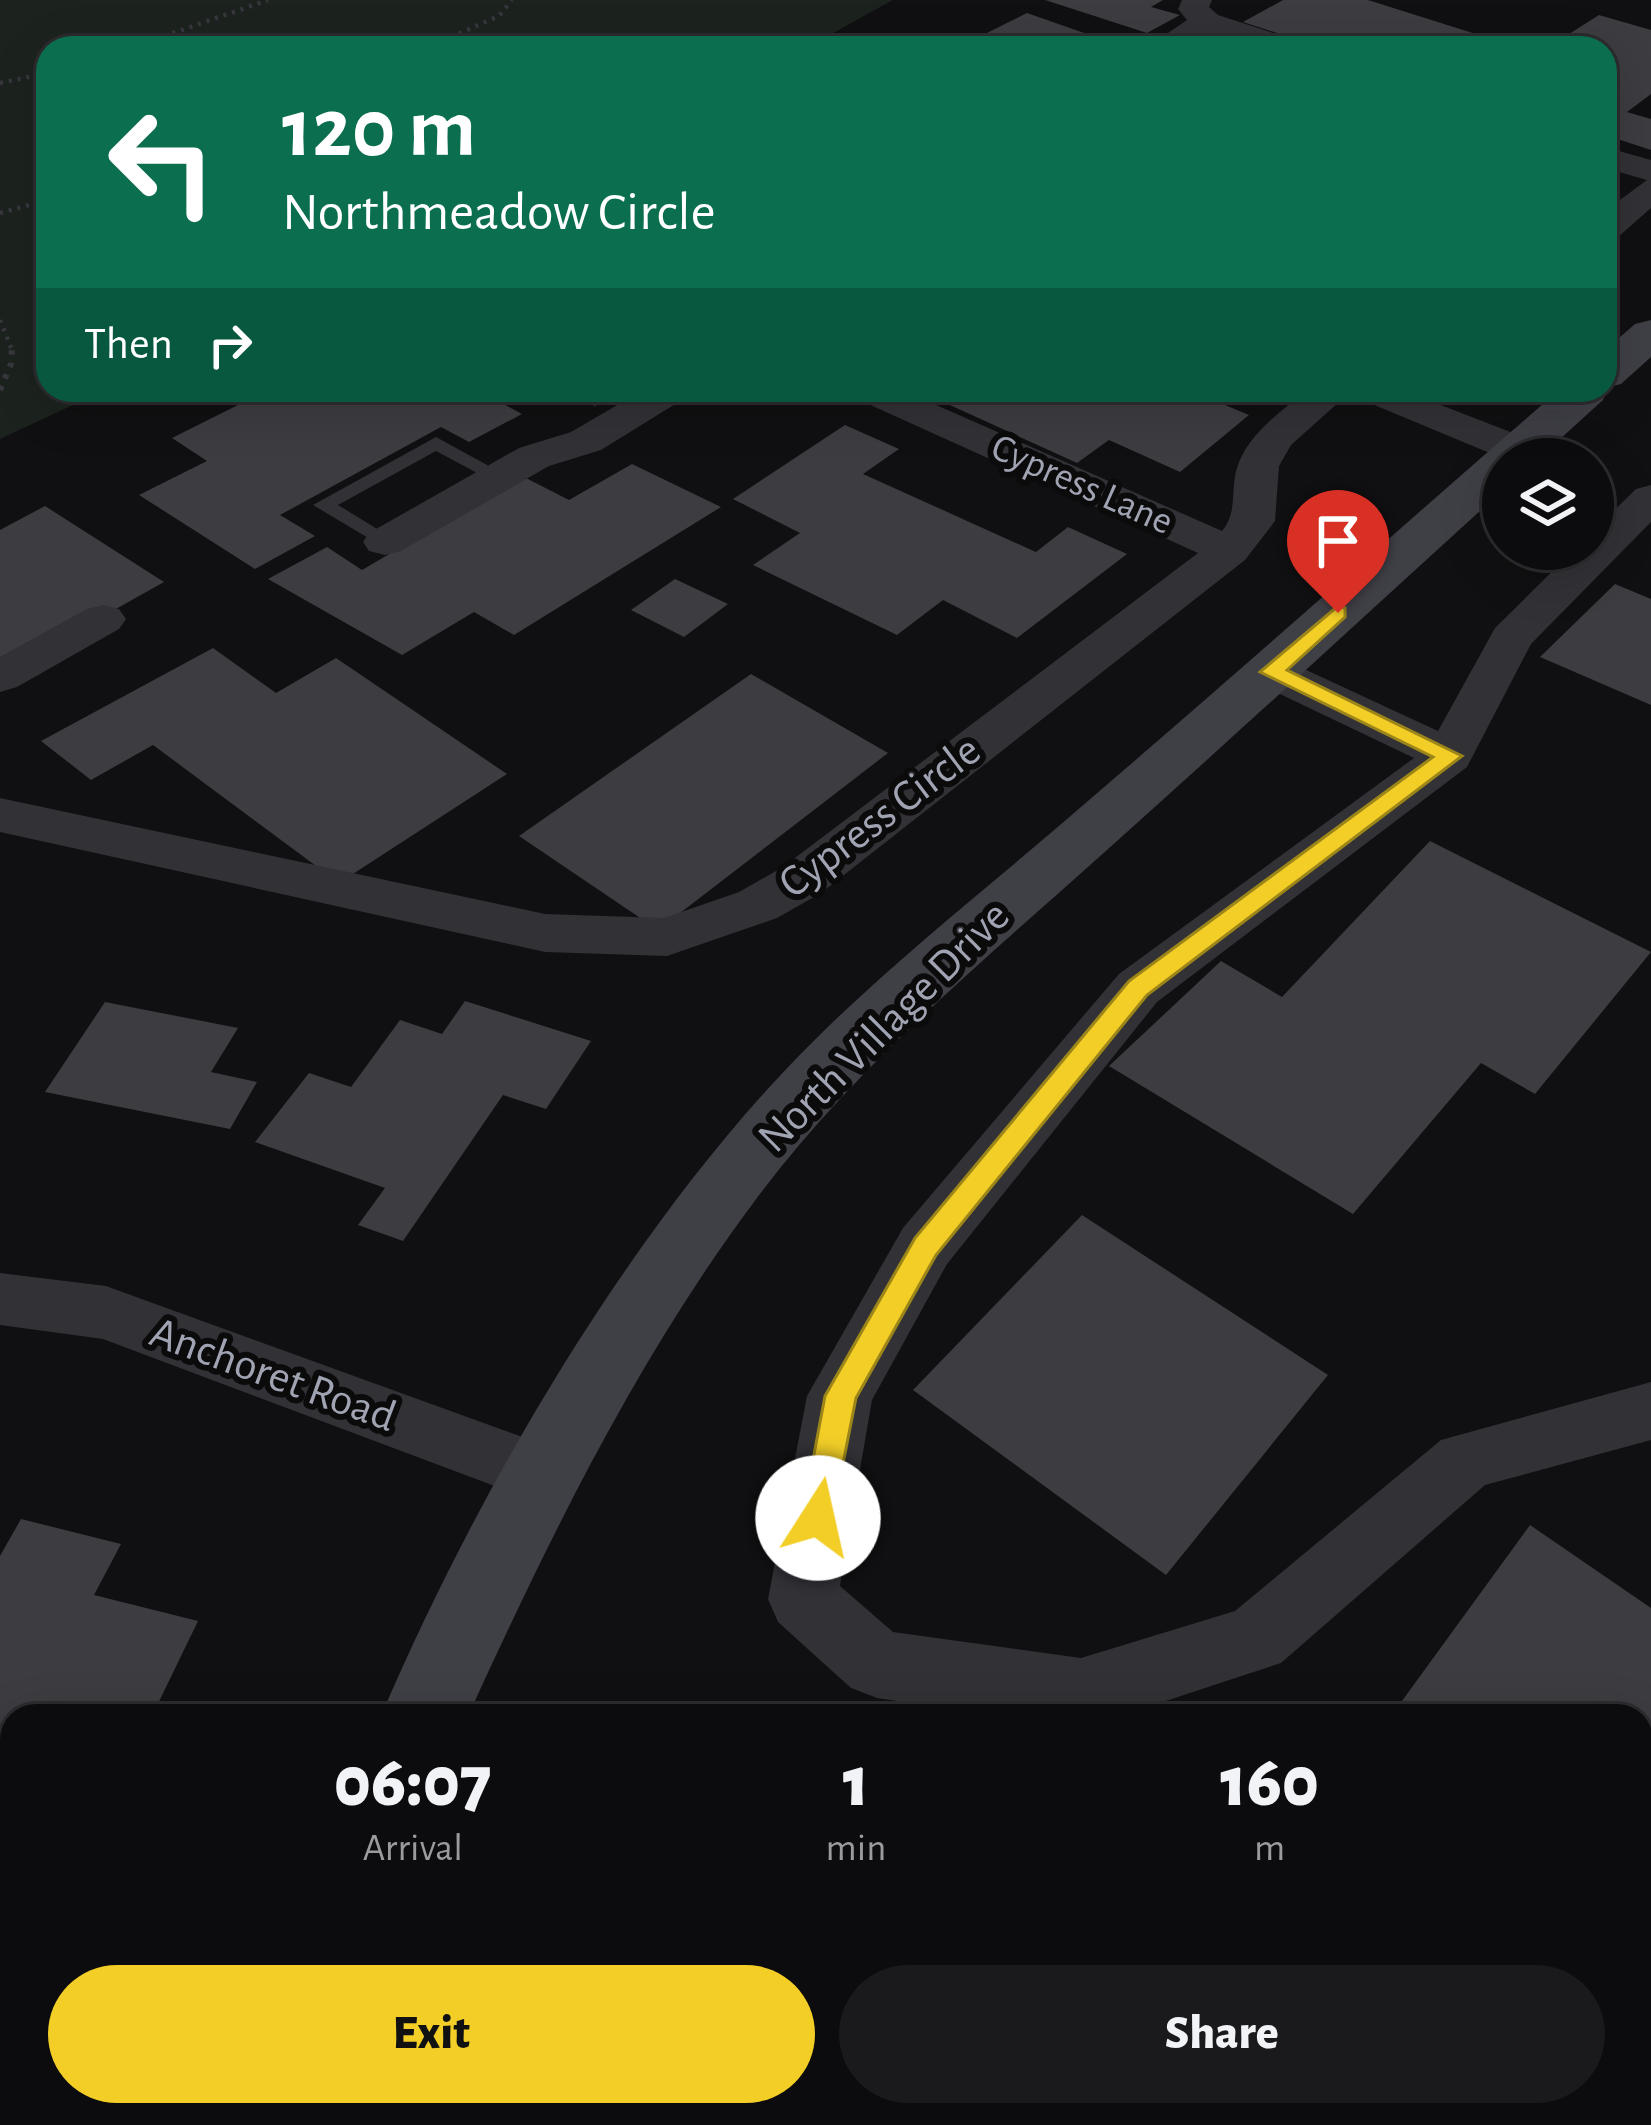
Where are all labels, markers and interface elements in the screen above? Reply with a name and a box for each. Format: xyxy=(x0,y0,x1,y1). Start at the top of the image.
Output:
icon: left xyxy=(84,84,240,240)
text: 120 m xyxy=(282,88,476,172)
text: Northmeadow Circle xyxy=(282,186,716,240)
icon: right xyxy=(197,312,263,378)
text: Then xyxy=(84,322,173,367)
street label: Cypress Lane xyxy=(986,428,1178,542)
map controls xyxy=(1482,438,1614,570)
button: layers xyxy=(1482,438,1614,570)
pin xyxy=(1287,490,1389,613)
icon: arrive xyxy=(1305,508,1371,574)
street label: Cypress Circle xyxy=(771,727,989,907)
street label: North Village Drive xyxy=(750,893,1018,1161)
street label: Anchoret Road xyxy=(144,1310,402,1440)
position arrow xyxy=(755,1455,881,1581)
text: 06:07 xyxy=(334,1747,492,1819)
text: 1 xyxy=(843,1747,869,1819)
text: 160 xyxy=(1220,1747,1319,1819)
text: Arrival xyxy=(363,1829,463,1868)
text: min xyxy=(826,1829,886,1868)
text: m xyxy=(1254,1829,1285,1868)
button: Exit xyxy=(48,1965,815,2103)
button: Share xyxy=(839,1965,1605,2103)

